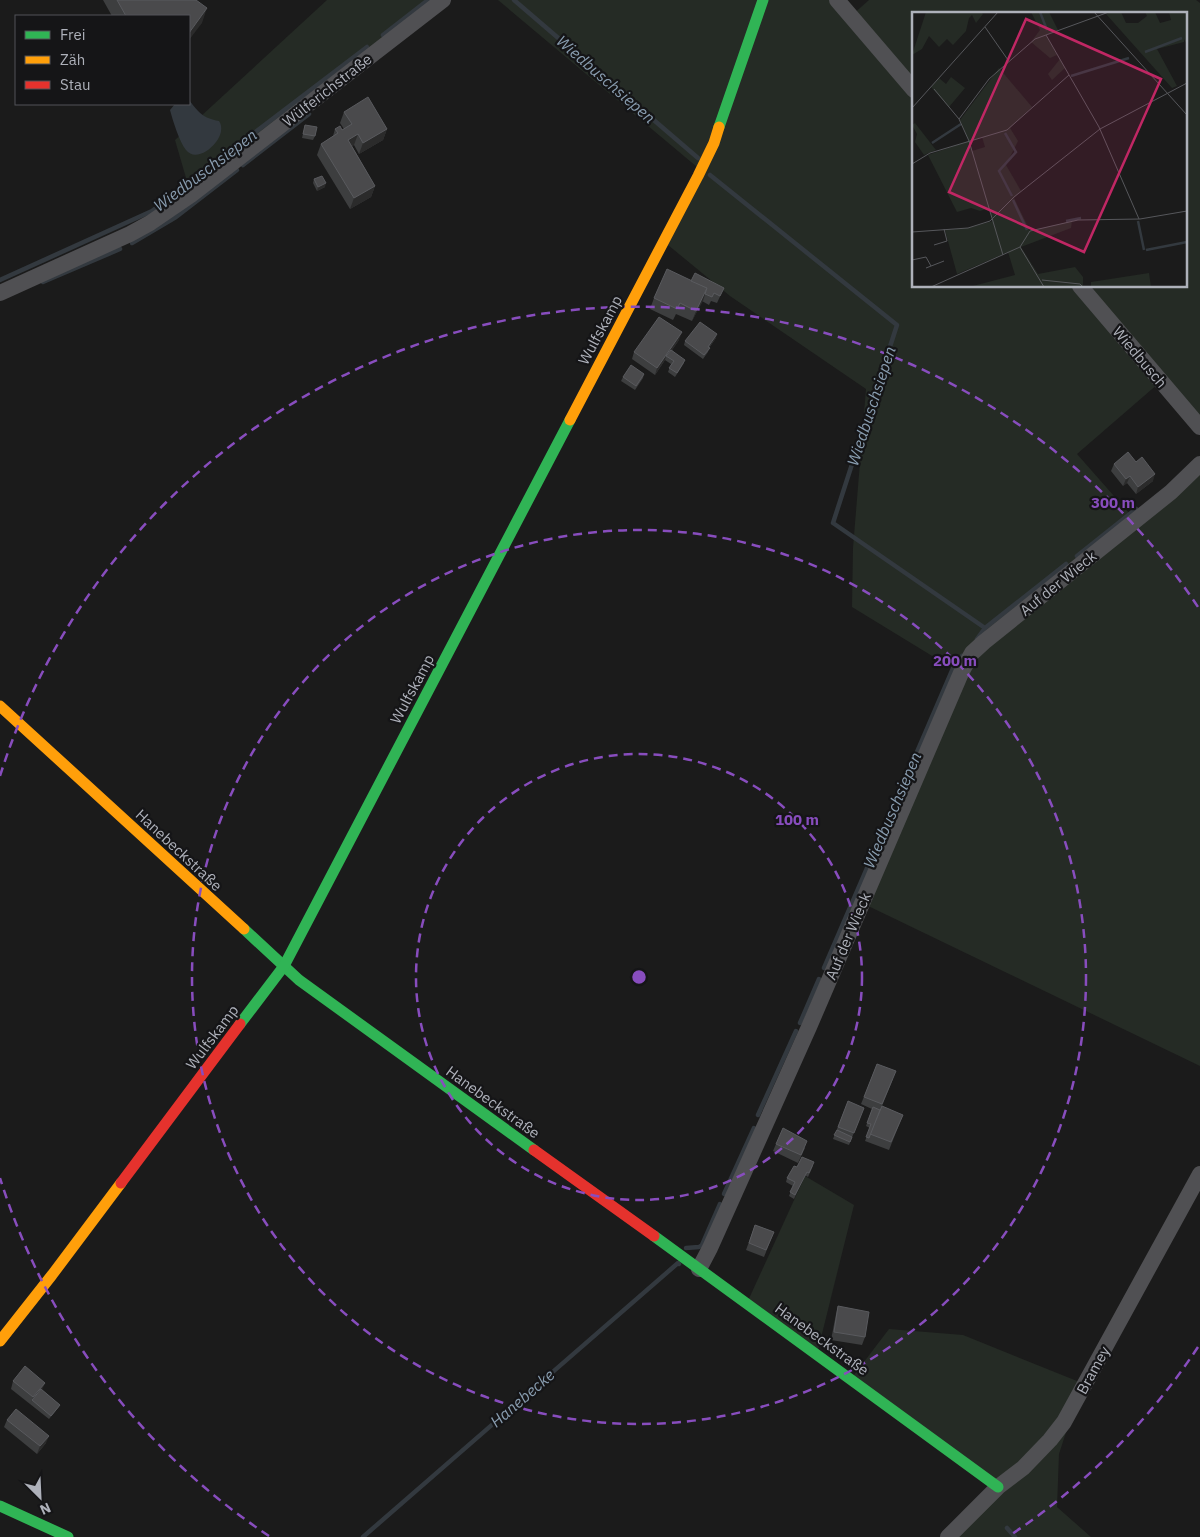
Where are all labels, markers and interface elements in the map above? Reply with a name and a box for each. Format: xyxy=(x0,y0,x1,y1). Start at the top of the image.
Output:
inset map xyxy=(912,12,1188,288)
legend xyxy=(15,15,190,105)
text: Frei xyxy=(60,25,86,44)
water label: Wiedbuschsiepen xyxy=(553,31,659,127)
street label: Wülferichstraße xyxy=(279,49,375,131)
text: Zäh xyxy=(60,50,85,69)
text: Stau xyxy=(60,75,91,94)
water label: Wiedbuschsiepen xyxy=(149,125,261,215)
street label: Wulfskamp xyxy=(574,292,626,368)
street label: Wiedbusch xyxy=(1109,322,1171,392)
water label: Wiedbuschsiepen xyxy=(842,344,900,468)
text: 300 m xyxy=(1091,493,1135,512)
street label: Auf der Wieck xyxy=(1016,546,1100,620)
street label: Wulfskamp xyxy=(386,651,438,727)
text: 200 m xyxy=(933,651,977,670)
water label: Wiedbuschsiepen xyxy=(858,749,926,871)
street label: Hanebeckstraße xyxy=(132,805,226,895)
text: 100 m xyxy=(775,810,819,829)
street label: Auf der Wieck xyxy=(821,889,875,983)
centre of rings xyxy=(630,968,648,986)
street label: Wulfskamp xyxy=(182,1001,242,1073)
street label: Hanebeckstraße xyxy=(442,1062,544,1142)
street label: Hanebeckstraße xyxy=(771,1299,873,1379)
street label: Bramey xyxy=(1072,1342,1114,1397)
water label: Hanebecke xyxy=(486,1365,558,1431)
north arrow xyxy=(15,1472,65,1522)
text: N xyxy=(37,1499,54,1519)

